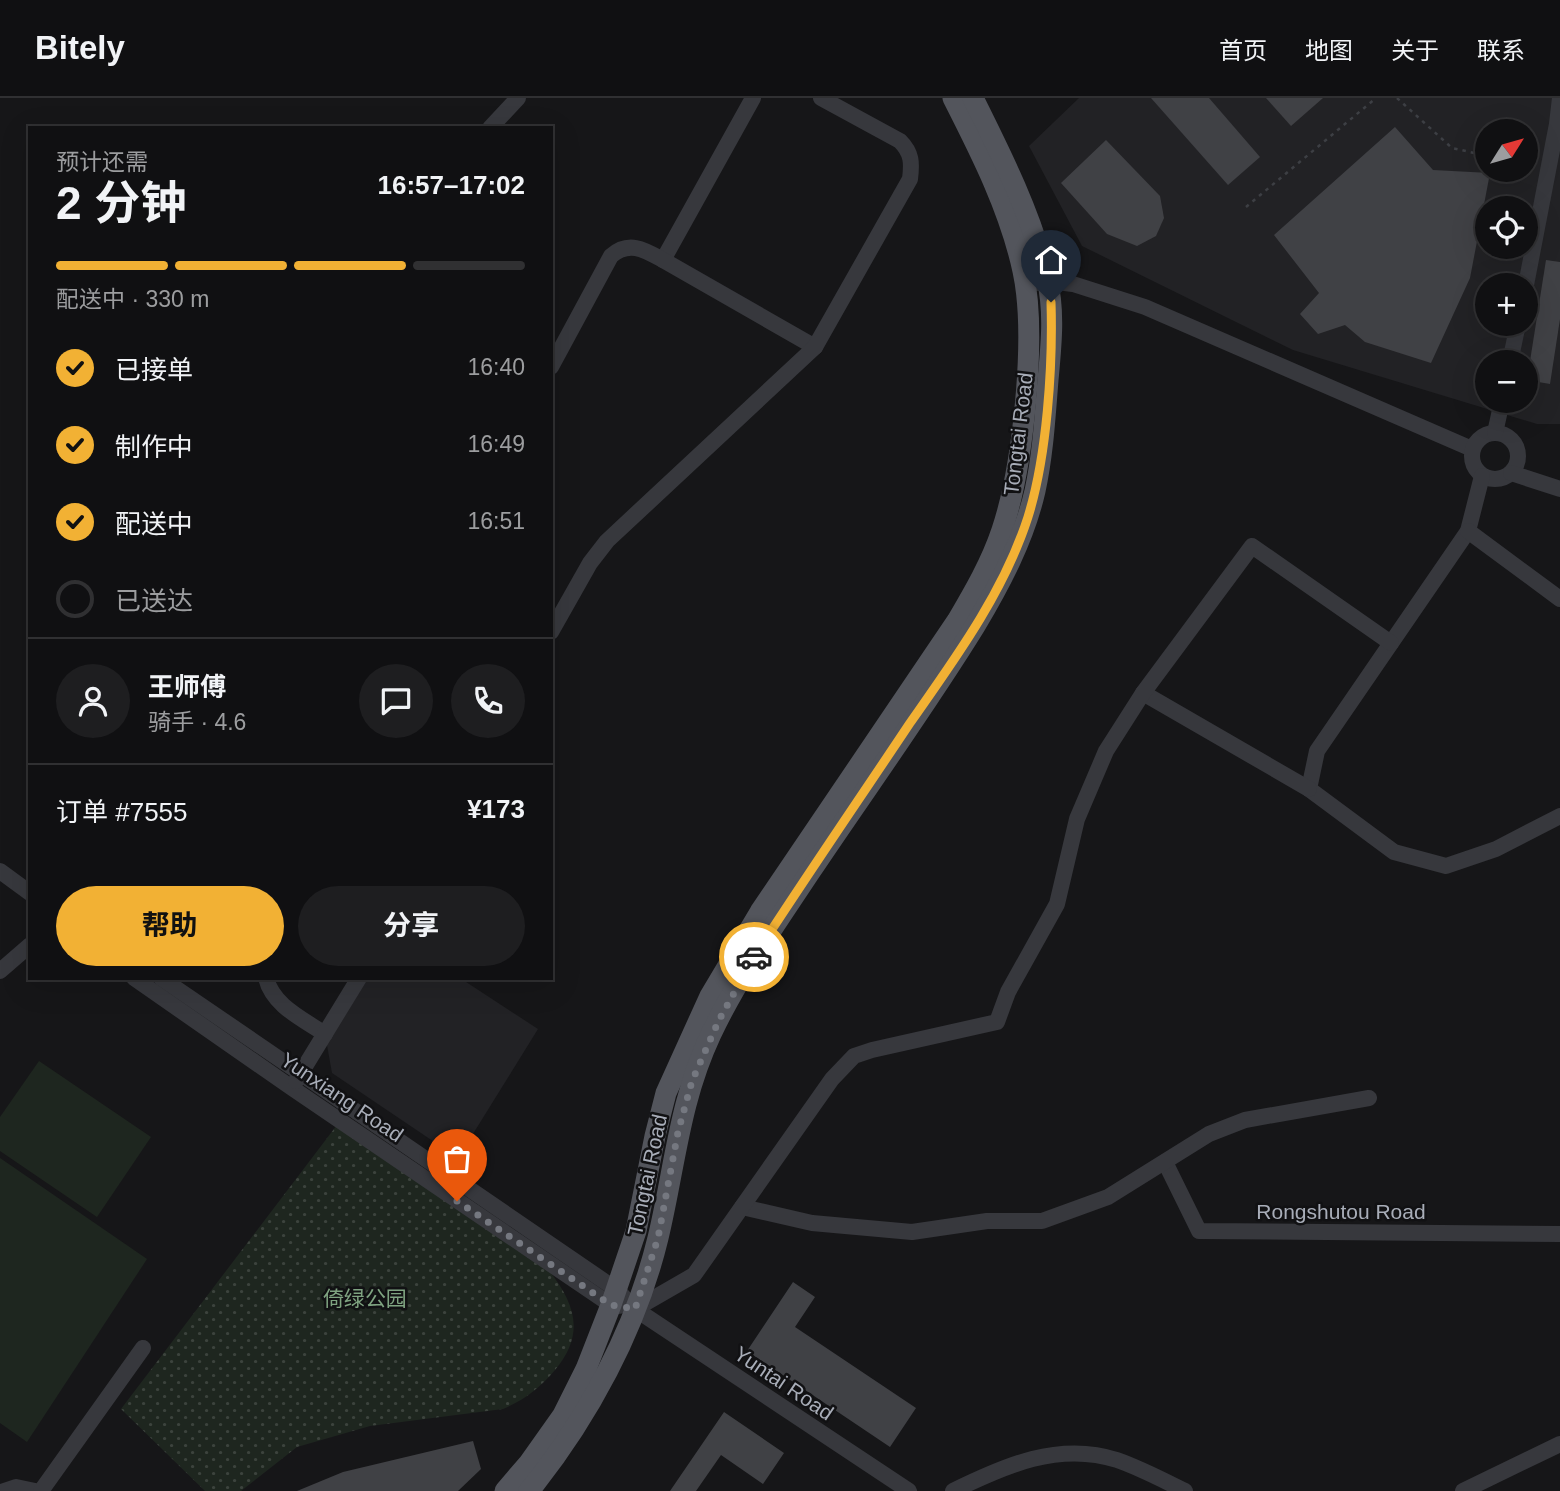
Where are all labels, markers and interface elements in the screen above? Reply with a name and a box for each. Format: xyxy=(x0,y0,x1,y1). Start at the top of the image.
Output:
text: Bitely xyxy=(35,29,125,66)
text: 首页 xyxy=(1219,37,1267,64)
text: 地图 xyxy=(1305,37,1353,64)
text: 关于 xyxy=(1391,37,1439,64)
text: 联系 xyxy=(1477,37,1525,64)
north arrow xyxy=(1475,119,1538,182)
map controls xyxy=(1475,119,1538,413)
text: 预计还需 xyxy=(56,149,148,175)
text: 16:57–17:02 xyxy=(378,170,525,200)
text: 2 分钟 xyxy=(56,177,186,229)
button: locate xyxy=(1475,196,1538,259)
pin xyxy=(1021,230,1081,302)
icon: home xyxy=(1032,241,1070,279)
button: + xyxy=(1475,273,1538,336)
text: 配送中 · 330 m xyxy=(56,286,209,312)
icon: check xyxy=(56,349,94,387)
button: − xyxy=(1475,350,1538,413)
text: 16:40 xyxy=(467,354,525,380)
text: 已接单 xyxy=(115,355,193,385)
street label: Tongtai Road xyxy=(999,371,1037,497)
icon: check xyxy=(56,426,94,464)
text: 16:49 xyxy=(467,431,525,457)
text: 制作中 xyxy=(115,432,193,462)
icon: check xyxy=(56,503,94,541)
text: 16:51 xyxy=(467,508,525,534)
text: 配送中 xyxy=(115,509,193,539)
text: 已送达 xyxy=(115,586,193,616)
button: person xyxy=(56,664,130,738)
button: chat xyxy=(359,664,433,738)
button: phone xyxy=(451,664,525,738)
text: 王师傅 xyxy=(148,672,226,702)
text: 骑手 · 4.6 xyxy=(148,709,246,735)
text: ¥173 xyxy=(467,794,525,824)
text: 订单 #7555 xyxy=(56,797,188,827)
button: 帮助 xyxy=(56,886,284,966)
button: 分享 xyxy=(298,886,525,966)
courier xyxy=(719,922,789,992)
icon: car xyxy=(735,938,773,976)
street label: Yunxiang Road xyxy=(277,1048,407,1146)
street label: Tongtai Road xyxy=(623,1112,671,1238)
pin xyxy=(427,1129,487,1201)
icon: bag xyxy=(438,1140,476,1178)
street label: Rongshutou Road xyxy=(1256,1200,1426,1223)
park label: 倚绿公园 xyxy=(323,1287,407,1310)
street label: Yuntai Road xyxy=(730,1341,838,1425)

